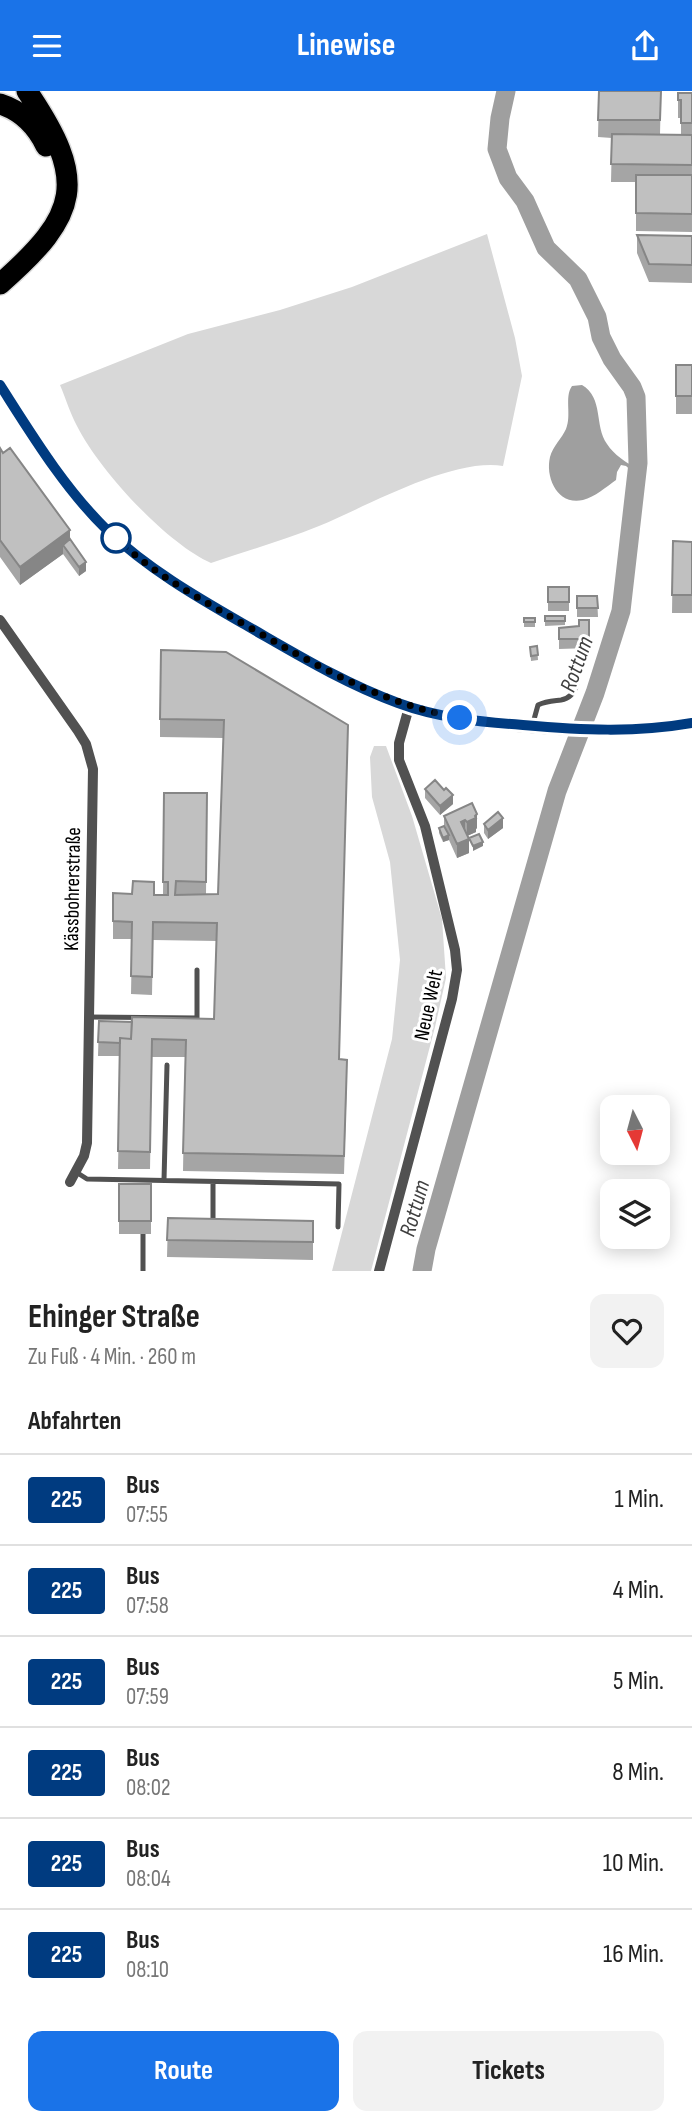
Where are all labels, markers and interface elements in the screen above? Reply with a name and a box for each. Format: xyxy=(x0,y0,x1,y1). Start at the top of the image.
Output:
text: Linewise xyxy=(297,26,395,65)
icon: menu xyxy=(28,27,66,65)
icon: share xyxy=(626,27,664,65)
unlabelled marker xyxy=(101,523,131,553)
water label: Rottum xyxy=(554,632,600,696)
your location xyxy=(442,700,477,735)
street label: Kässbohrerstraße xyxy=(59,827,86,951)
street label: Neue Welt xyxy=(409,967,448,1043)
north arrow xyxy=(600,1095,670,1165)
map controls xyxy=(600,1095,670,1249)
water label: Rottum xyxy=(394,1176,436,1240)
button: layers xyxy=(600,1179,670,1249)
button: heart xyxy=(590,1294,664,1368)
text: Ehinger Straße xyxy=(28,1297,200,1337)
text: Zu Fuß · 4 Min. · 260 m xyxy=(28,1343,196,1371)
text: Abfahrten xyxy=(28,1406,121,1437)
text: Bus xyxy=(126,1470,160,1501)
text: 1 Min. xyxy=(614,1484,664,1515)
text: 225 xyxy=(51,1485,82,1514)
text: 07:55 xyxy=(126,1501,168,1529)
text: Bus xyxy=(126,1561,160,1592)
text: 4 Min. xyxy=(613,1575,664,1606)
text: 225 xyxy=(51,1576,82,1605)
text: 07:58 xyxy=(126,1592,169,1620)
text: Bus xyxy=(126,1652,160,1683)
text: 5 Min. xyxy=(613,1666,664,1697)
text: 225 xyxy=(51,1667,82,1696)
text: 07:59 xyxy=(126,1683,169,1711)
text: Bus xyxy=(126,1743,160,1774)
text: 8 Min. xyxy=(612,1757,664,1788)
text: 225 xyxy=(51,1758,82,1787)
text: 08:02 xyxy=(126,1774,170,1802)
text: Bus xyxy=(126,1834,160,1865)
text: 10 Min. xyxy=(603,1848,664,1879)
text: 225 xyxy=(51,1849,82,1878)
text: 08:04 xyxy=(126,1865,171,1893)
text: Bus xyxy=(126,1925,160,1956)
text: 16 Min. xyxy=(603,1939,664,1970)
text: 225 xyxy=(51,1940,82,1969)
text: 08:10 xyxy=(126,1956,169,1984)
button: Route xyxy=(28,2031,339,2111)
button: Tickets xyxy=(353,2031,664,2111)

